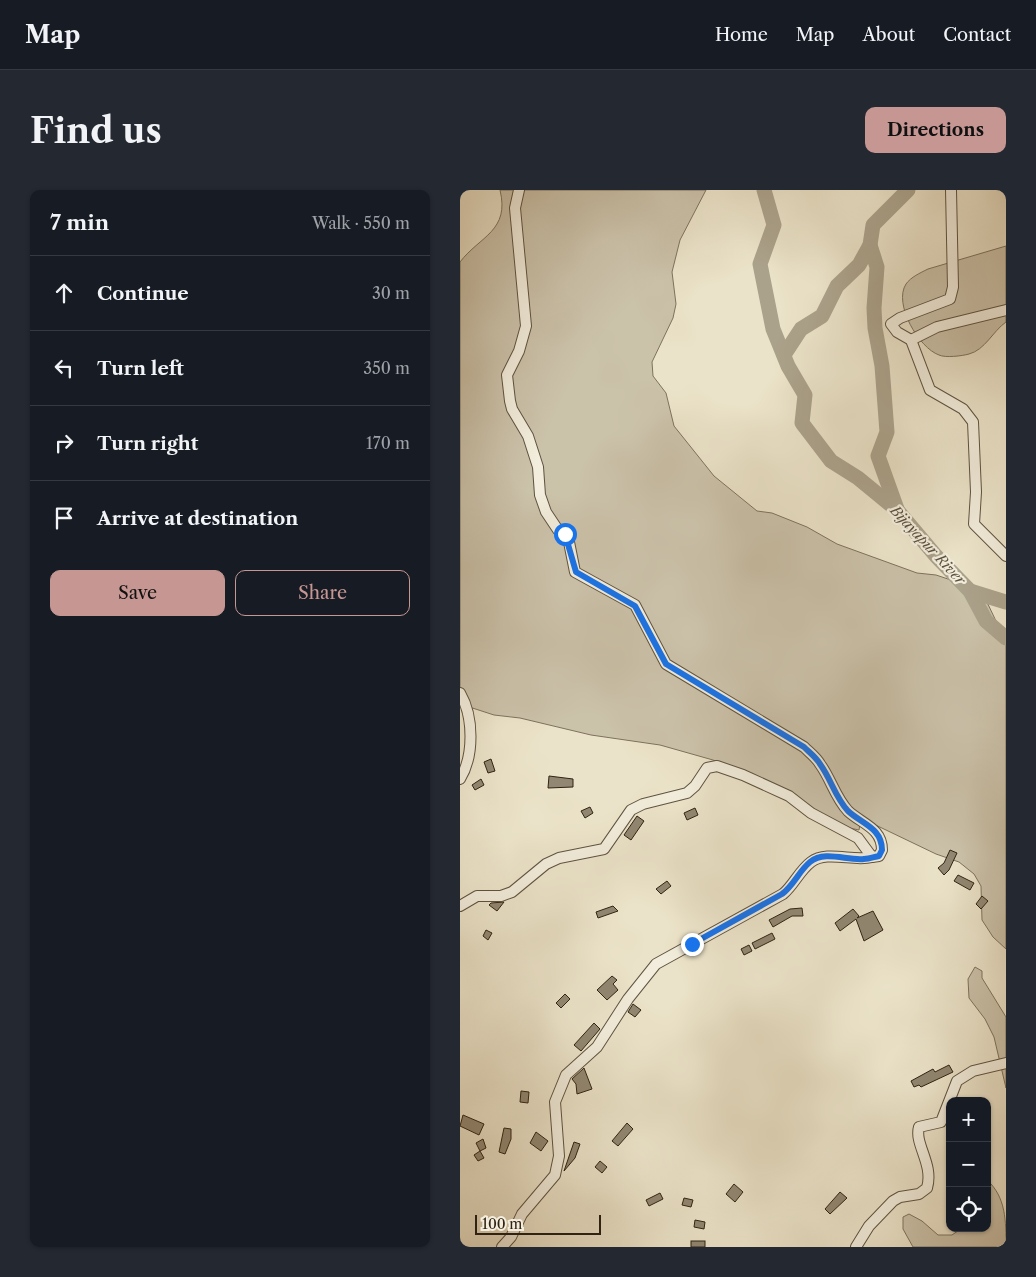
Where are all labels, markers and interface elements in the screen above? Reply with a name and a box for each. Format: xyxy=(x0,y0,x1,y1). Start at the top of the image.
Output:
text: Map xyxy=(25,20,80,49)
text: Home xyxy=(715,24,768,46)
text: Map xyxy=(796,24,834,46)
text: About xyxy=(862,24,915,46)
text: Contact xyxy=(943,24,1011,46)
button: Directions xyxy=(865,107,1006,153)
text: Find us xyxy=(30,109,162,152)
text: 7 min xyxy=(50,210,109,235)
text: Walk · 550 m xyxy=(312,213,410,233)
icon: ahead xyxy=(50,279,78,307)
text: Continue xyxy=(97,282,189,305)
text: 30 m xyxy=(372,283,410,303)
icon: left xyxy=(50,354,78,382)
text: Turn left xyxy=(97,357,184,380)
text: 350 m xyxy=(363,358,410,378)
icon: right xyxy=(50,429,78,457)
text: Turn right xyxy=(97,432,198,455)
text: 170 m xyxy=(366,433,410,453)
water label: Bijayapur River xyxy=(886,501,970,589)
icon: arrive xyxy=(50,504,78,532)
text: Arrive at destination xyxy=(97,507,298,530)
route start xyxy=(554,523,577,546)
button: Save xyxy=(50,570,225,616)
button: Share xyxy=(235,570,410,616)
route end xyxy=(681,933,704,956)
map controls xyxy=(946,1097,991,1232)
button: + xyxy=(946,1097,991,1142)
button: − xyxy=(946,1142,991,1187)
button: locate xyxy=(946,1187,991,1232)
scale bar xyxy=(475,1212,601,1235)
text: 100 m xyxy=(482,1215,522,1233)

